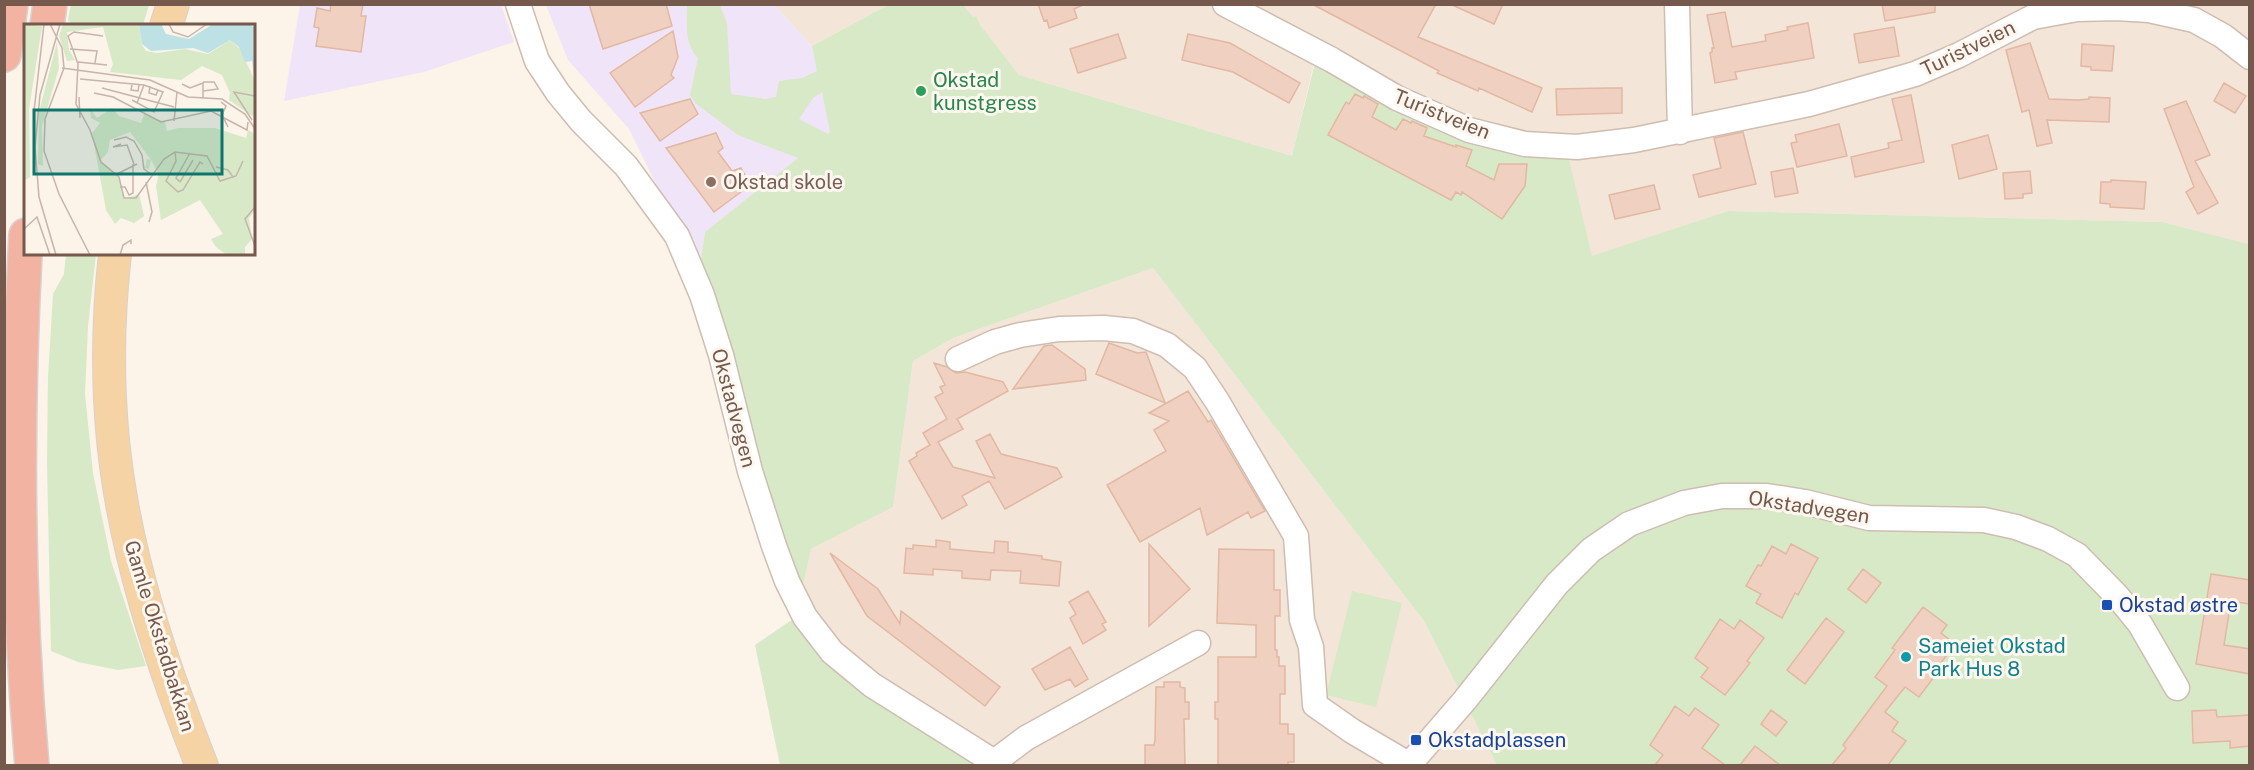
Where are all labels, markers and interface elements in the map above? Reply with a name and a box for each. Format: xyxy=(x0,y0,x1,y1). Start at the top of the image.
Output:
street label: Turistveien xyxy=(1917,15,2019,81)
inset map xyxy=(24,24,255,255)
place label: Okstad kunstgress xyxy=(933,68,1037,115)
marker: Okstad kunstgress xyxy=(914,84,928,98)
street label: Turistveien xyxy=(1390,84,1494,144)
place label: Okstad skole xyxy=(723,170,843,194)
marker: Okstad skole xyxy=(704,175,718,189)
street label: Okstadvegen xyxy=(707,346,761,470)
street label: Okstadvegen xyxy=(1747,486,1871,528)
street label: Gamle Okstadbakkan xyxy=(119,538,201,734)
place label: Okstad østre xyxy=(2119,593,2238,617)
marker: Okstad østre xyxy=(2100,598,2114,612)
place label: Sameiet Okstad Park Hus 8 xyxy=(1918,634,2066,681)
marker: Sameiet Okstad Park Hus 8 xyxy=(1899,650,1913,664)
place label: Okstadplassen xyxy=(1428,728,1566,752)
marker: Okstadplassen xyxy=(1409,733,1423,747)

